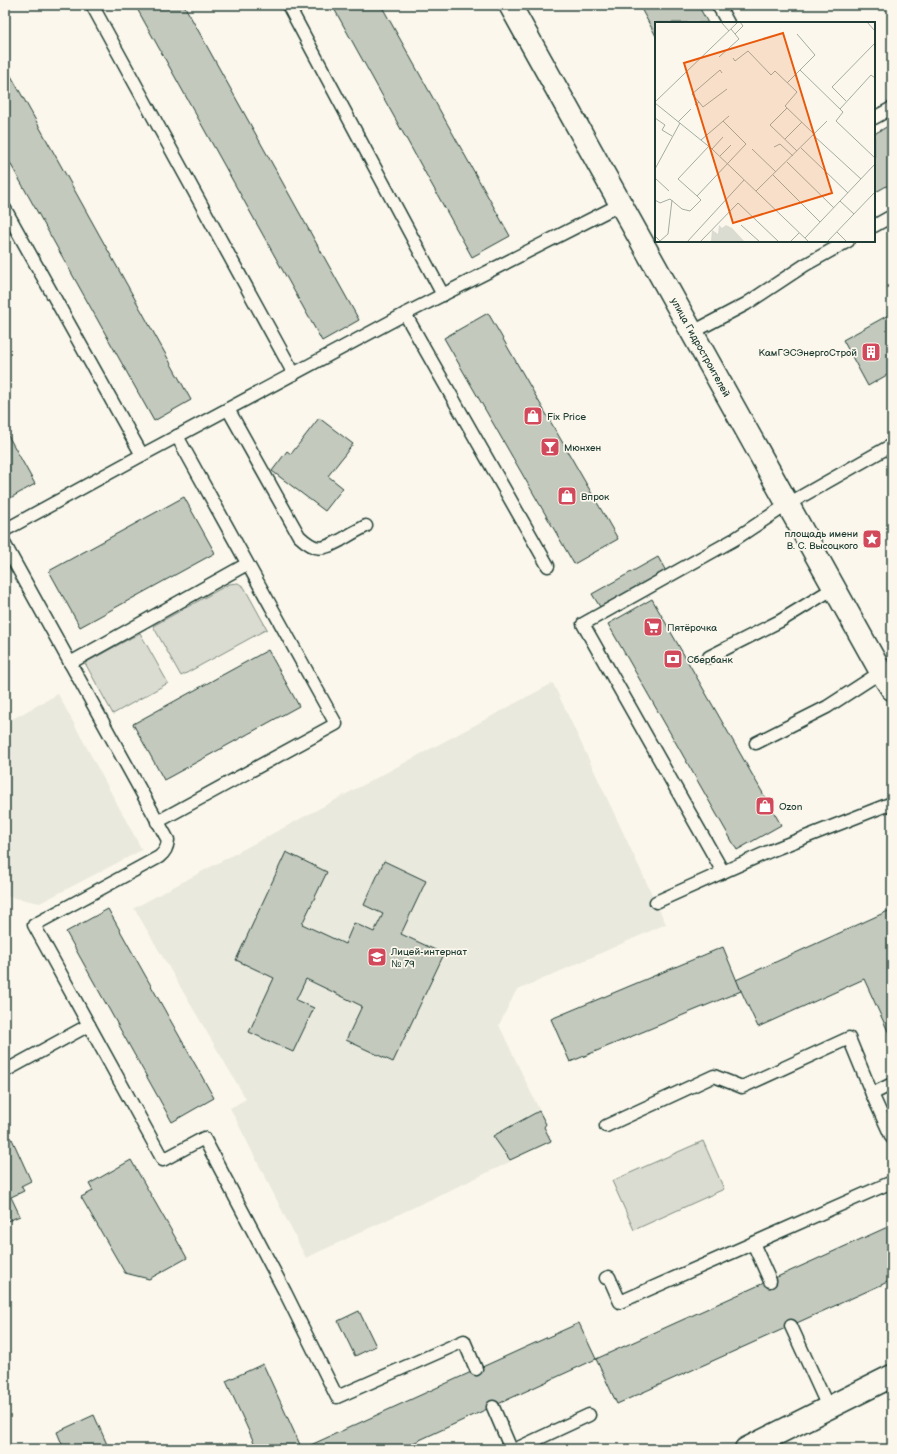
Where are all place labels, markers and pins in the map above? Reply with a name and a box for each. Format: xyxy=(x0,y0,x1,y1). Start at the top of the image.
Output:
building icon: КамГЭСЭнергоСтрой xyxy=(860,341,882,363)
place label: КамГЭСЭнергоСтрой xyxy=(758,347,857,359)
shop icon: Fix Price xyxy=(522,405,544,427)
place label: Fix Price xyxy=(547,411,586,423)
bar icon: Мюнхен xyxy=(539,436,561,458)
place label: Мюнхен xyxy=(564,442,601,454)
shop icon: Впрок xyxy=(556,485,578,507)
place label: Впрок xyxy=(581,491,610,503)
place label: площадь имени В. С. Высоцкого xyxy=(784,528,858,552)
place icon: площадь имени В. С. Высоцкого xyxy=(861,528,883,550)
supermarket icon: Пятёрочка xyxy=(642,616,664,638)
place label: Пятёрочка xyxy=(667,622,717,634)
bank icon: Сбербанк xyxy=(662,648,684,670)
place label: Сбербанк xyxy=(687,654,734,666)
shop icon: Ozon xyxy=(754,795,776,817)
place label: Ozon xyxy=(779,801,803,813)
school or university icon: Лицей-интернат № 79 xyxy=(366,946,388,968)
place label: Лицей-интернат № 79 xyxy=(390,946,467,970)

